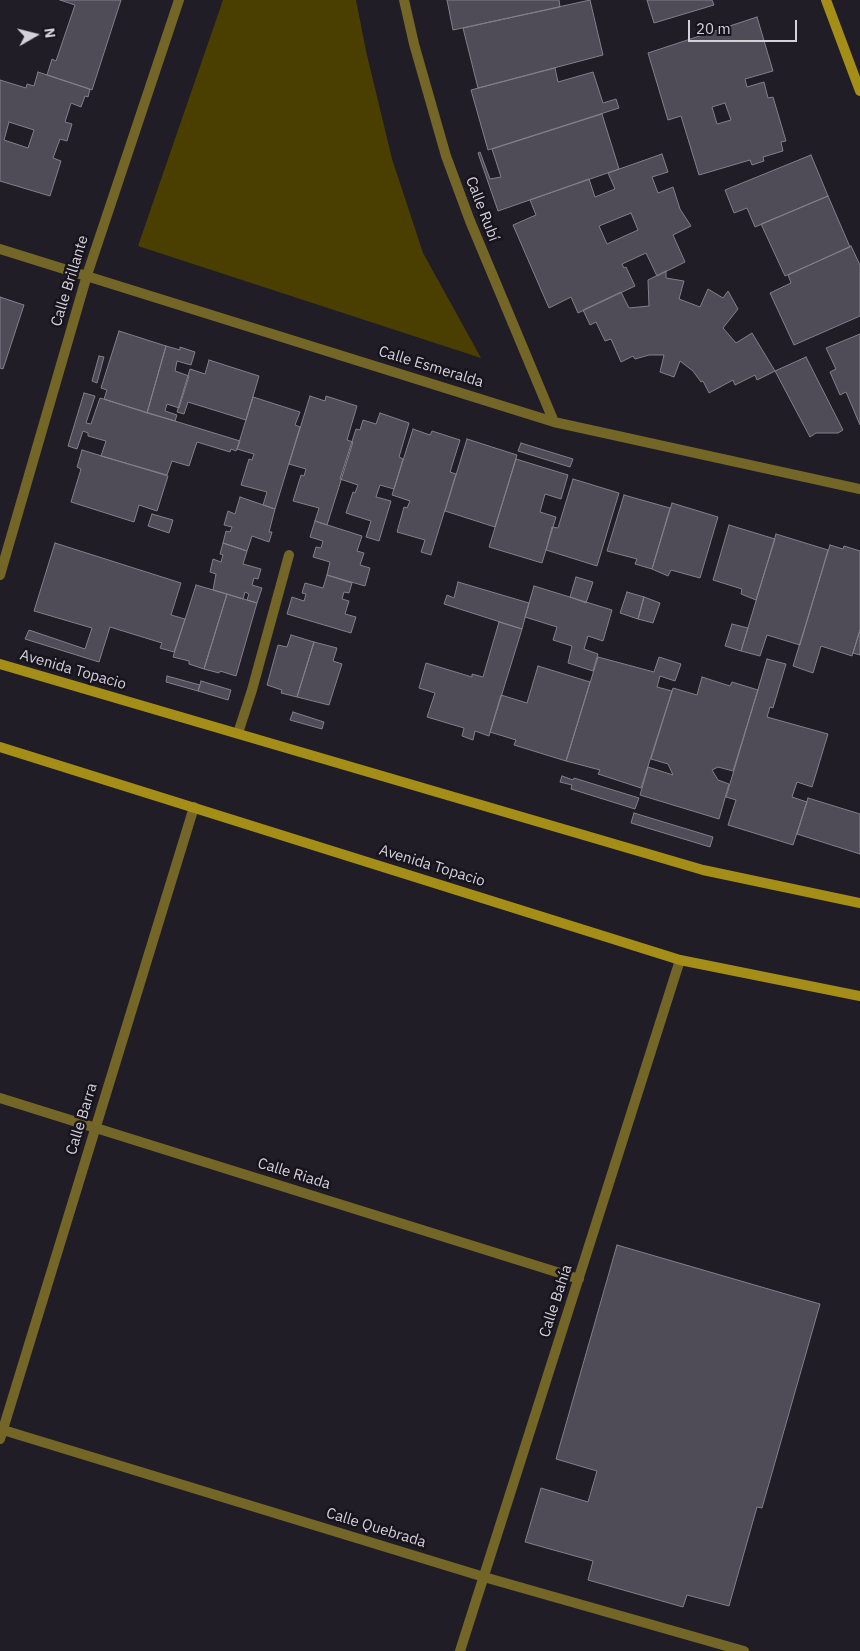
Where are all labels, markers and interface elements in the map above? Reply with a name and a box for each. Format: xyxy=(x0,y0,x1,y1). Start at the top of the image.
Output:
north arrow xyxy=(10,10,60,60)
scale bar xyxy=(690,10,799,42)
text: 20 m xyxy=(696,19,731,38)
text: N xyxy=(40,27,59,39)
street label: Calle Rubí xyxy=(461,174,503,244)
street label: Calle Brillante xyxy=(48,233,92,329)
street label: Calle Esmeralda xyxy=(376,342,486,392)
street label: Avenida Topacio xyxy=(18,646,128,694)
street label: Avenida Topacio xyxy=(377,841,487,891)
street label: Calle Barra xyxy=(63,1081,101,1157)
street label: Calle Riada xyxy=(255,1154,333,1194)
street label: Calle Bahía xyxy=(536,1262,576,1340)
street label: Calle Quebrada xyxy=(324,1504,428,1552)

